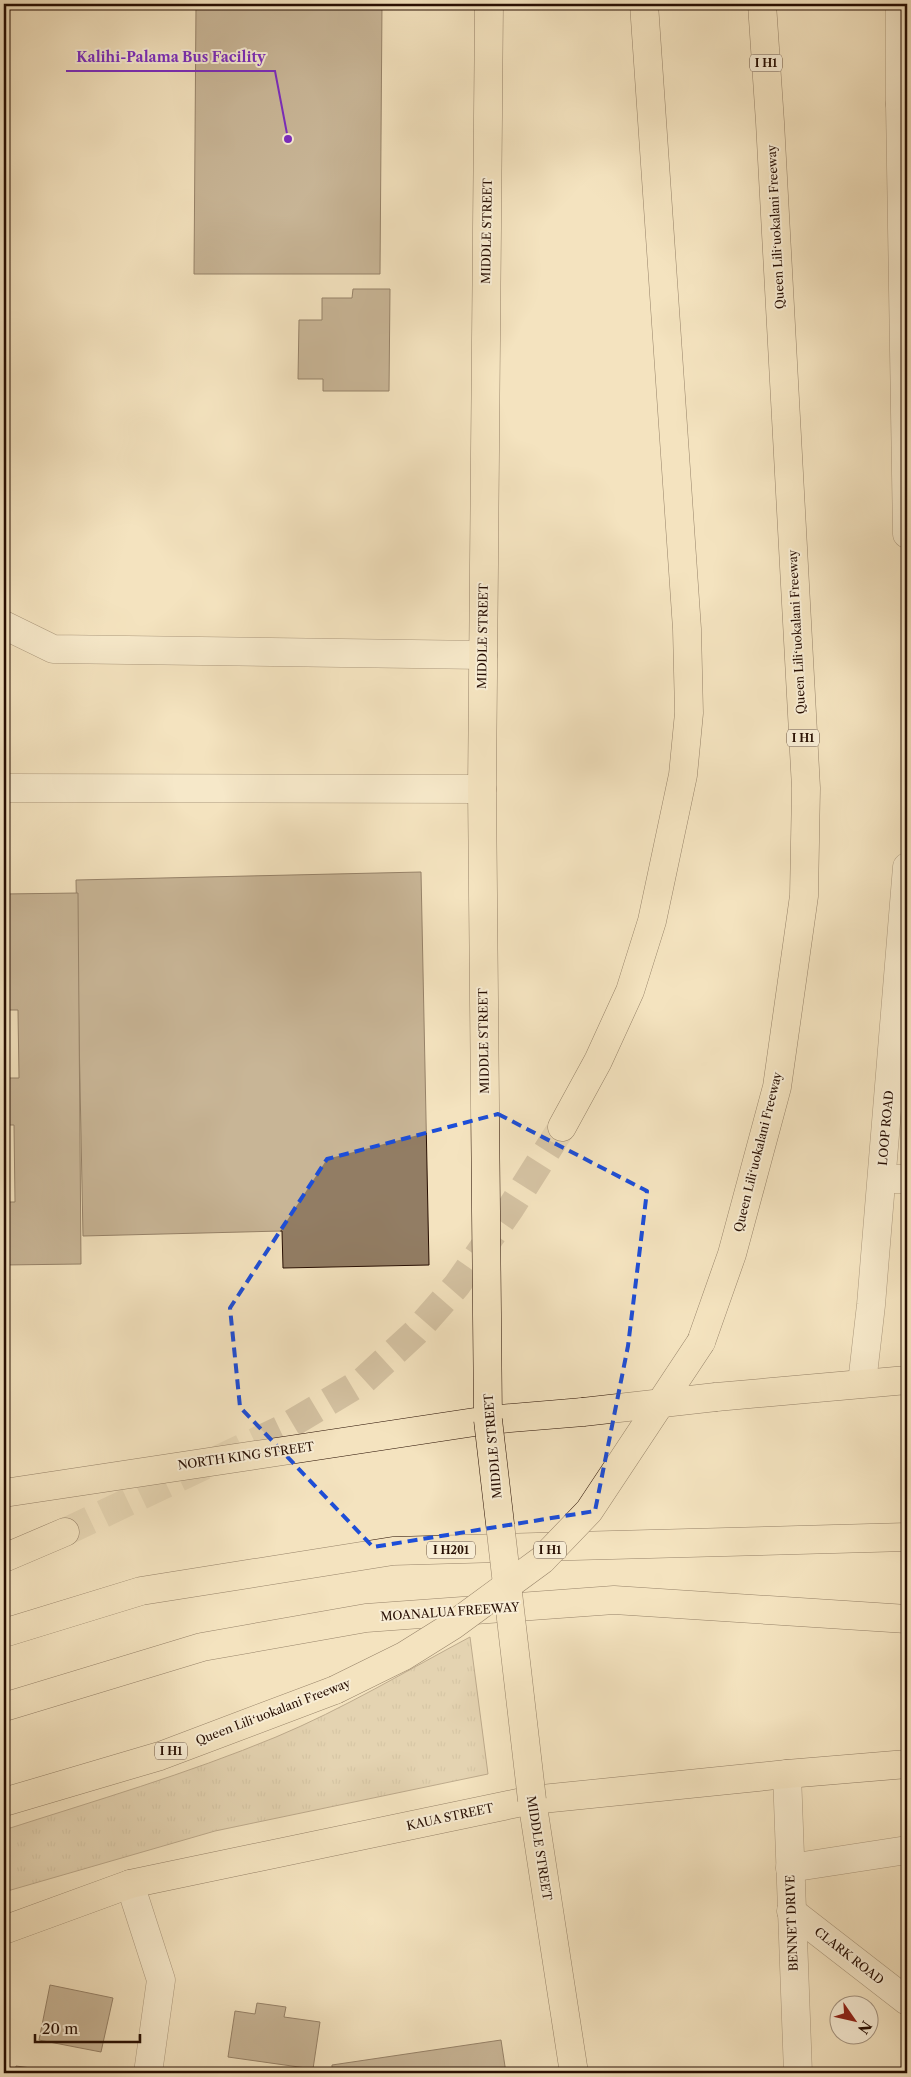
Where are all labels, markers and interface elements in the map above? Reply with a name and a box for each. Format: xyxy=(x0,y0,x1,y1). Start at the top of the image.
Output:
callout: Kalihi-Palama Bus Facility xyxy=(66,42,275,71)
text: Kalihi-Palama Bus Facility xyxy=(76,48,266,66)
road number: I H1 xyxy=(750,54,782,72)
street label: Queen Liliʻuokalani Freeway xyxy=(764,144,787,310)
street label: MIDDLE STREET xyxy=(478,178,495,284)
street label: Queen Liliʻuokalani Freeway xyxy=(785,549,808,715)
street label: MIDDLE STREET xyxy=(474,583,491,689)
road number: I H1 xyxy=(787,730,819,746)
street label: MIDDLE STREET xyxy=(475,988,492,1094)
street label: Queen Liliʻuokalani Freeway xyxy=(730,1070,785,1234)
street label: LOOP ROAD xyxy=(875,1090,896,1166)
street label: MIDDLE STREET xyxy=(480,1393,505,1499)
street label: NORTH KING STREET xyxy=(177,1438,315,1473)
road number: I H201 xyxy=(427,1542,475,1558)
road number: I H1 xyxy=(534,1542,566,1558)
street label: MOANALUA FREEWAY xyxy=(380,1599,520,1624)
street label: Queen Liliʻuokalani Freeway xyxy=(193,1675,353,1748)
road number: I H1 xyxy=(155,1742,187,1760)
street label: MIDDLE STREET xyxy=(524,1795,555,1901)
street label: KAUA STREET xyxy=(405,1800,495,1833)
street label: BENNET DRIVE xyxy=(782,1875,801,1971)
street label: CLARK ROAD xyxy=(812,1924,887,1988)
north arrow xyxy=(828,1994,878,2044)
scale bar xyxy=(35,2012,140,2044)
text: N xyxy=(854,2017,876,2037)
text: 20 m xyxy=(42,2019,78,2038)

